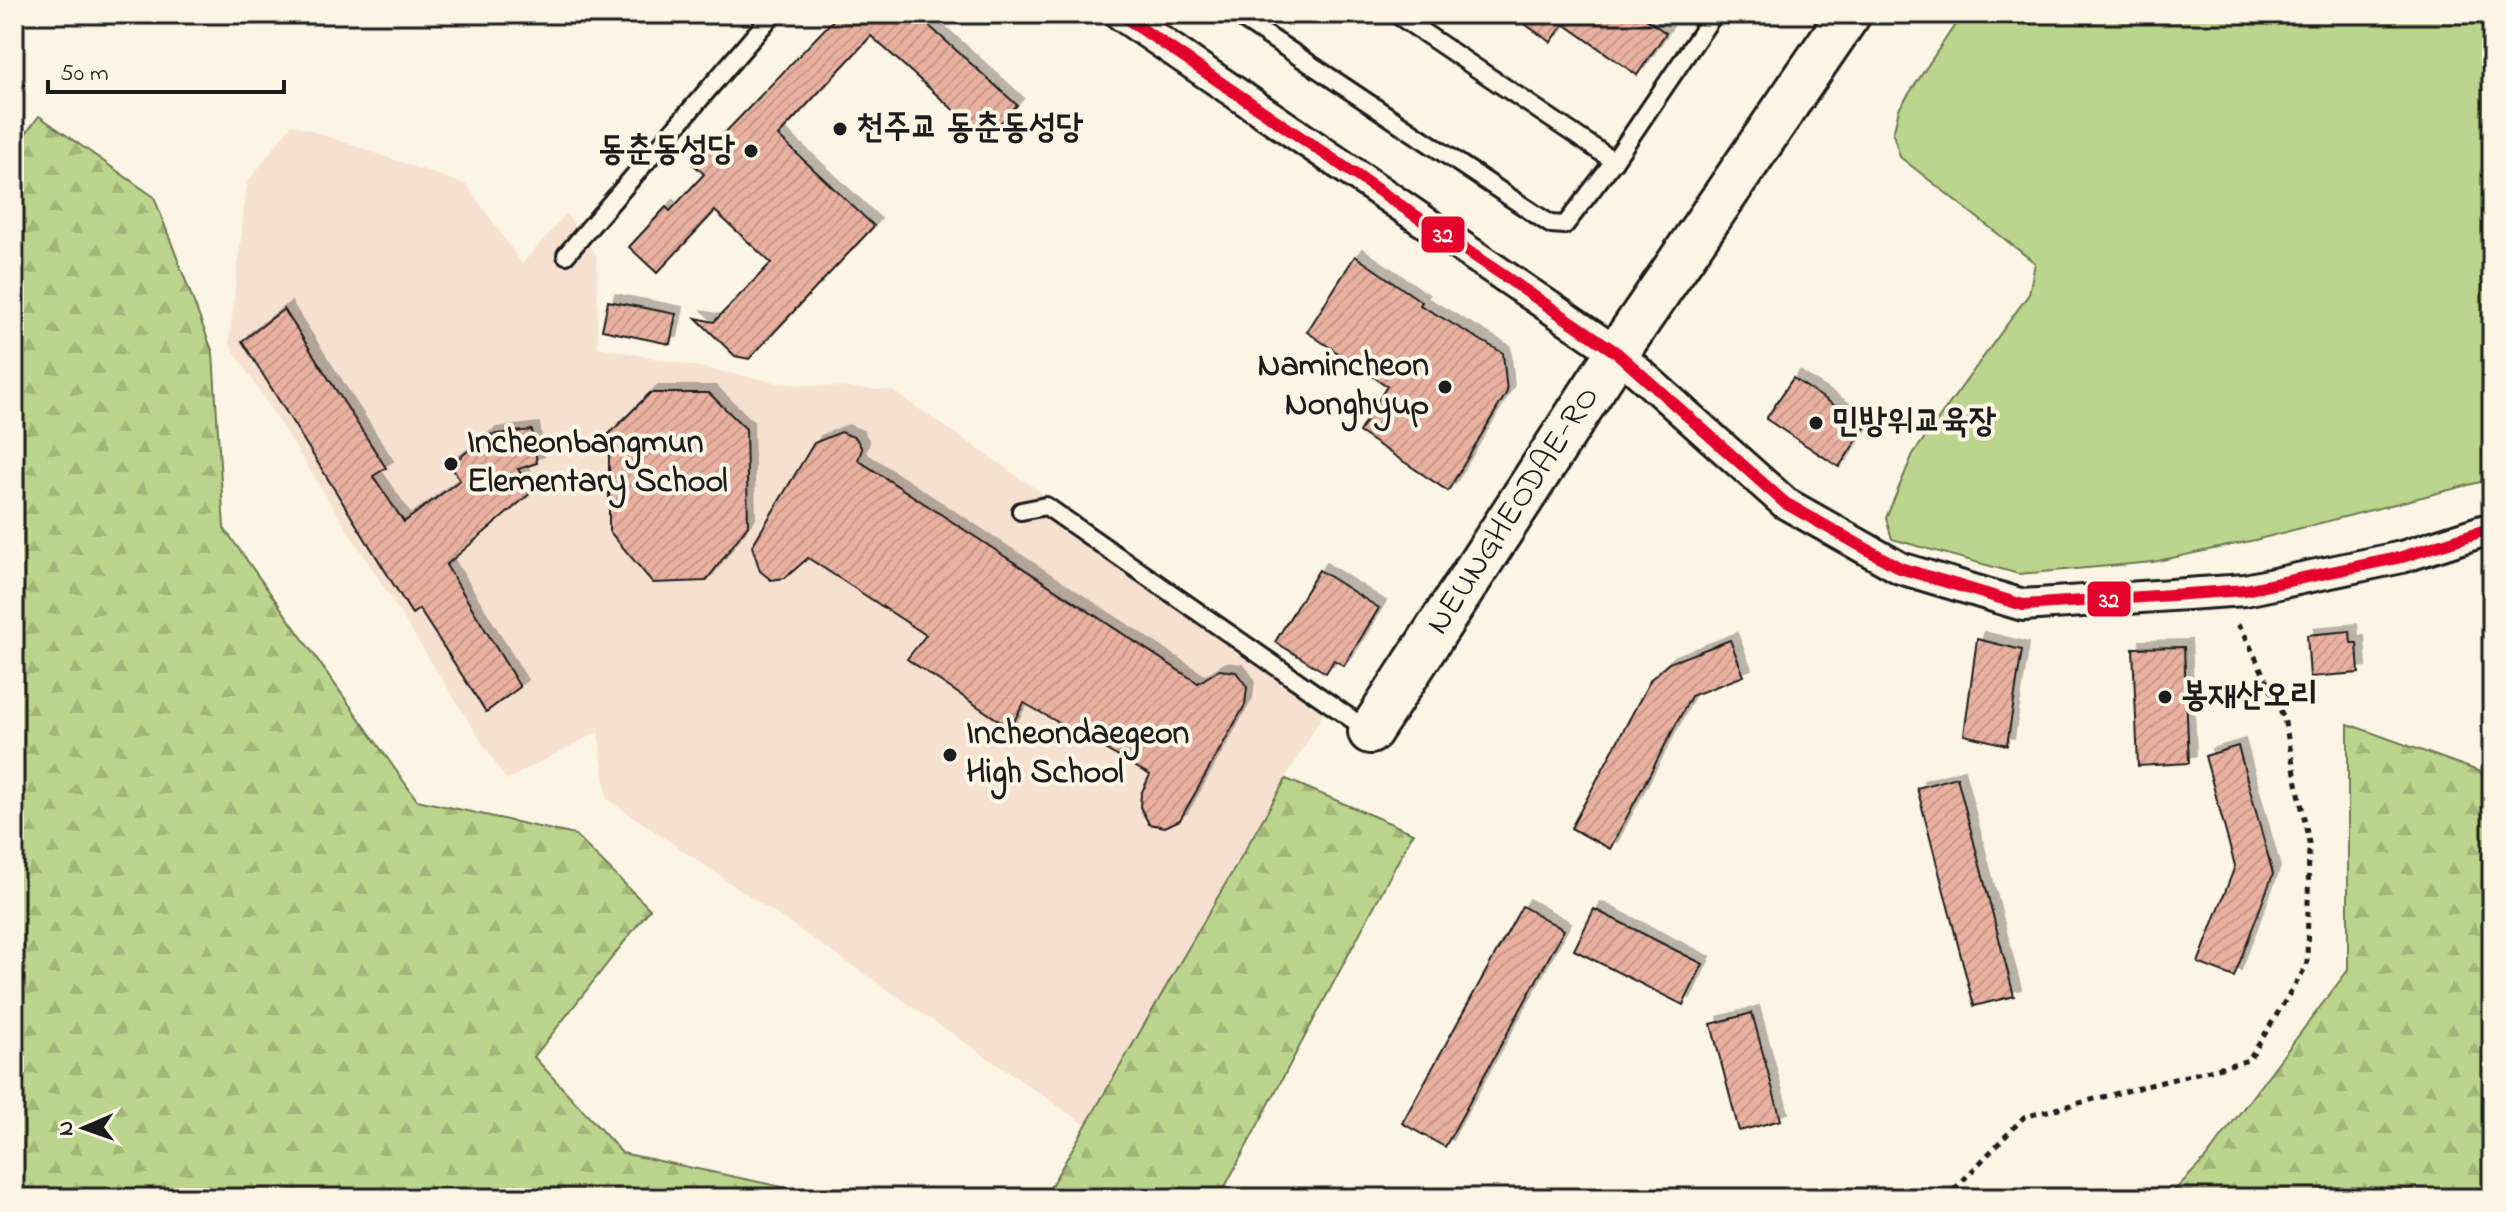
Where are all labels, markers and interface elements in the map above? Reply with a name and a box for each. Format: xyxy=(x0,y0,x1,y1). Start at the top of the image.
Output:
scale bar xyxy=(48,44,284,94)
text: 50 m xyxy=(60,57,109,92)
place label: 천주교 동춘동성당 xyxy=(856,104,1084,154)
marker: 천주교 동춘동성당 xyxy=(831,120,849,138)
place label: 동춘동성당 xyxy=(598,126,736,176)
marker: 동춘동성당 xyxy=(742,142,760,160)
line badge: 32 xyxy=(1420,215,1466,254)
text: 32 xyxy=(1432,221,1453,253)
place label: Namincheon Nonghyup xyxy=(1258,342,1429,432)
street label: NEUNGHEODAE-RO xyxy=(1415,377,1613,645)
marker: Namincheon Nonghyup xyxy=(1436,378,1454,396)
place label: 민방위교육장 xyxy=(1832,398,1997,448)
marker: 민방위교육장 xyxy=(1807,414,1825,432)
place label: Incheonbangmun Elementary School xyxy=(467,419,728,509)
marker: Incheonbangmun Elementary School xyxy=(442,455,460,473)
line badge: 32 xyxy=(2086,580,2132,618)
text: 32 xyxy=(2098,586,2119,618)
place label: 봉재산오리 xyxy=(2181,672,2318,722)
marker: 봉재산오리 xyxy=(2156,688,2174,706)
place label: Incheondaegeon High School xyxy=(966,710,1189,800)
marker: Incheondaegeon High School xyxy=(941,746,959,764)
north arrow xyxy=(44,1088,124,1168)
text: N xyxy=(51,1121,83,1137)

